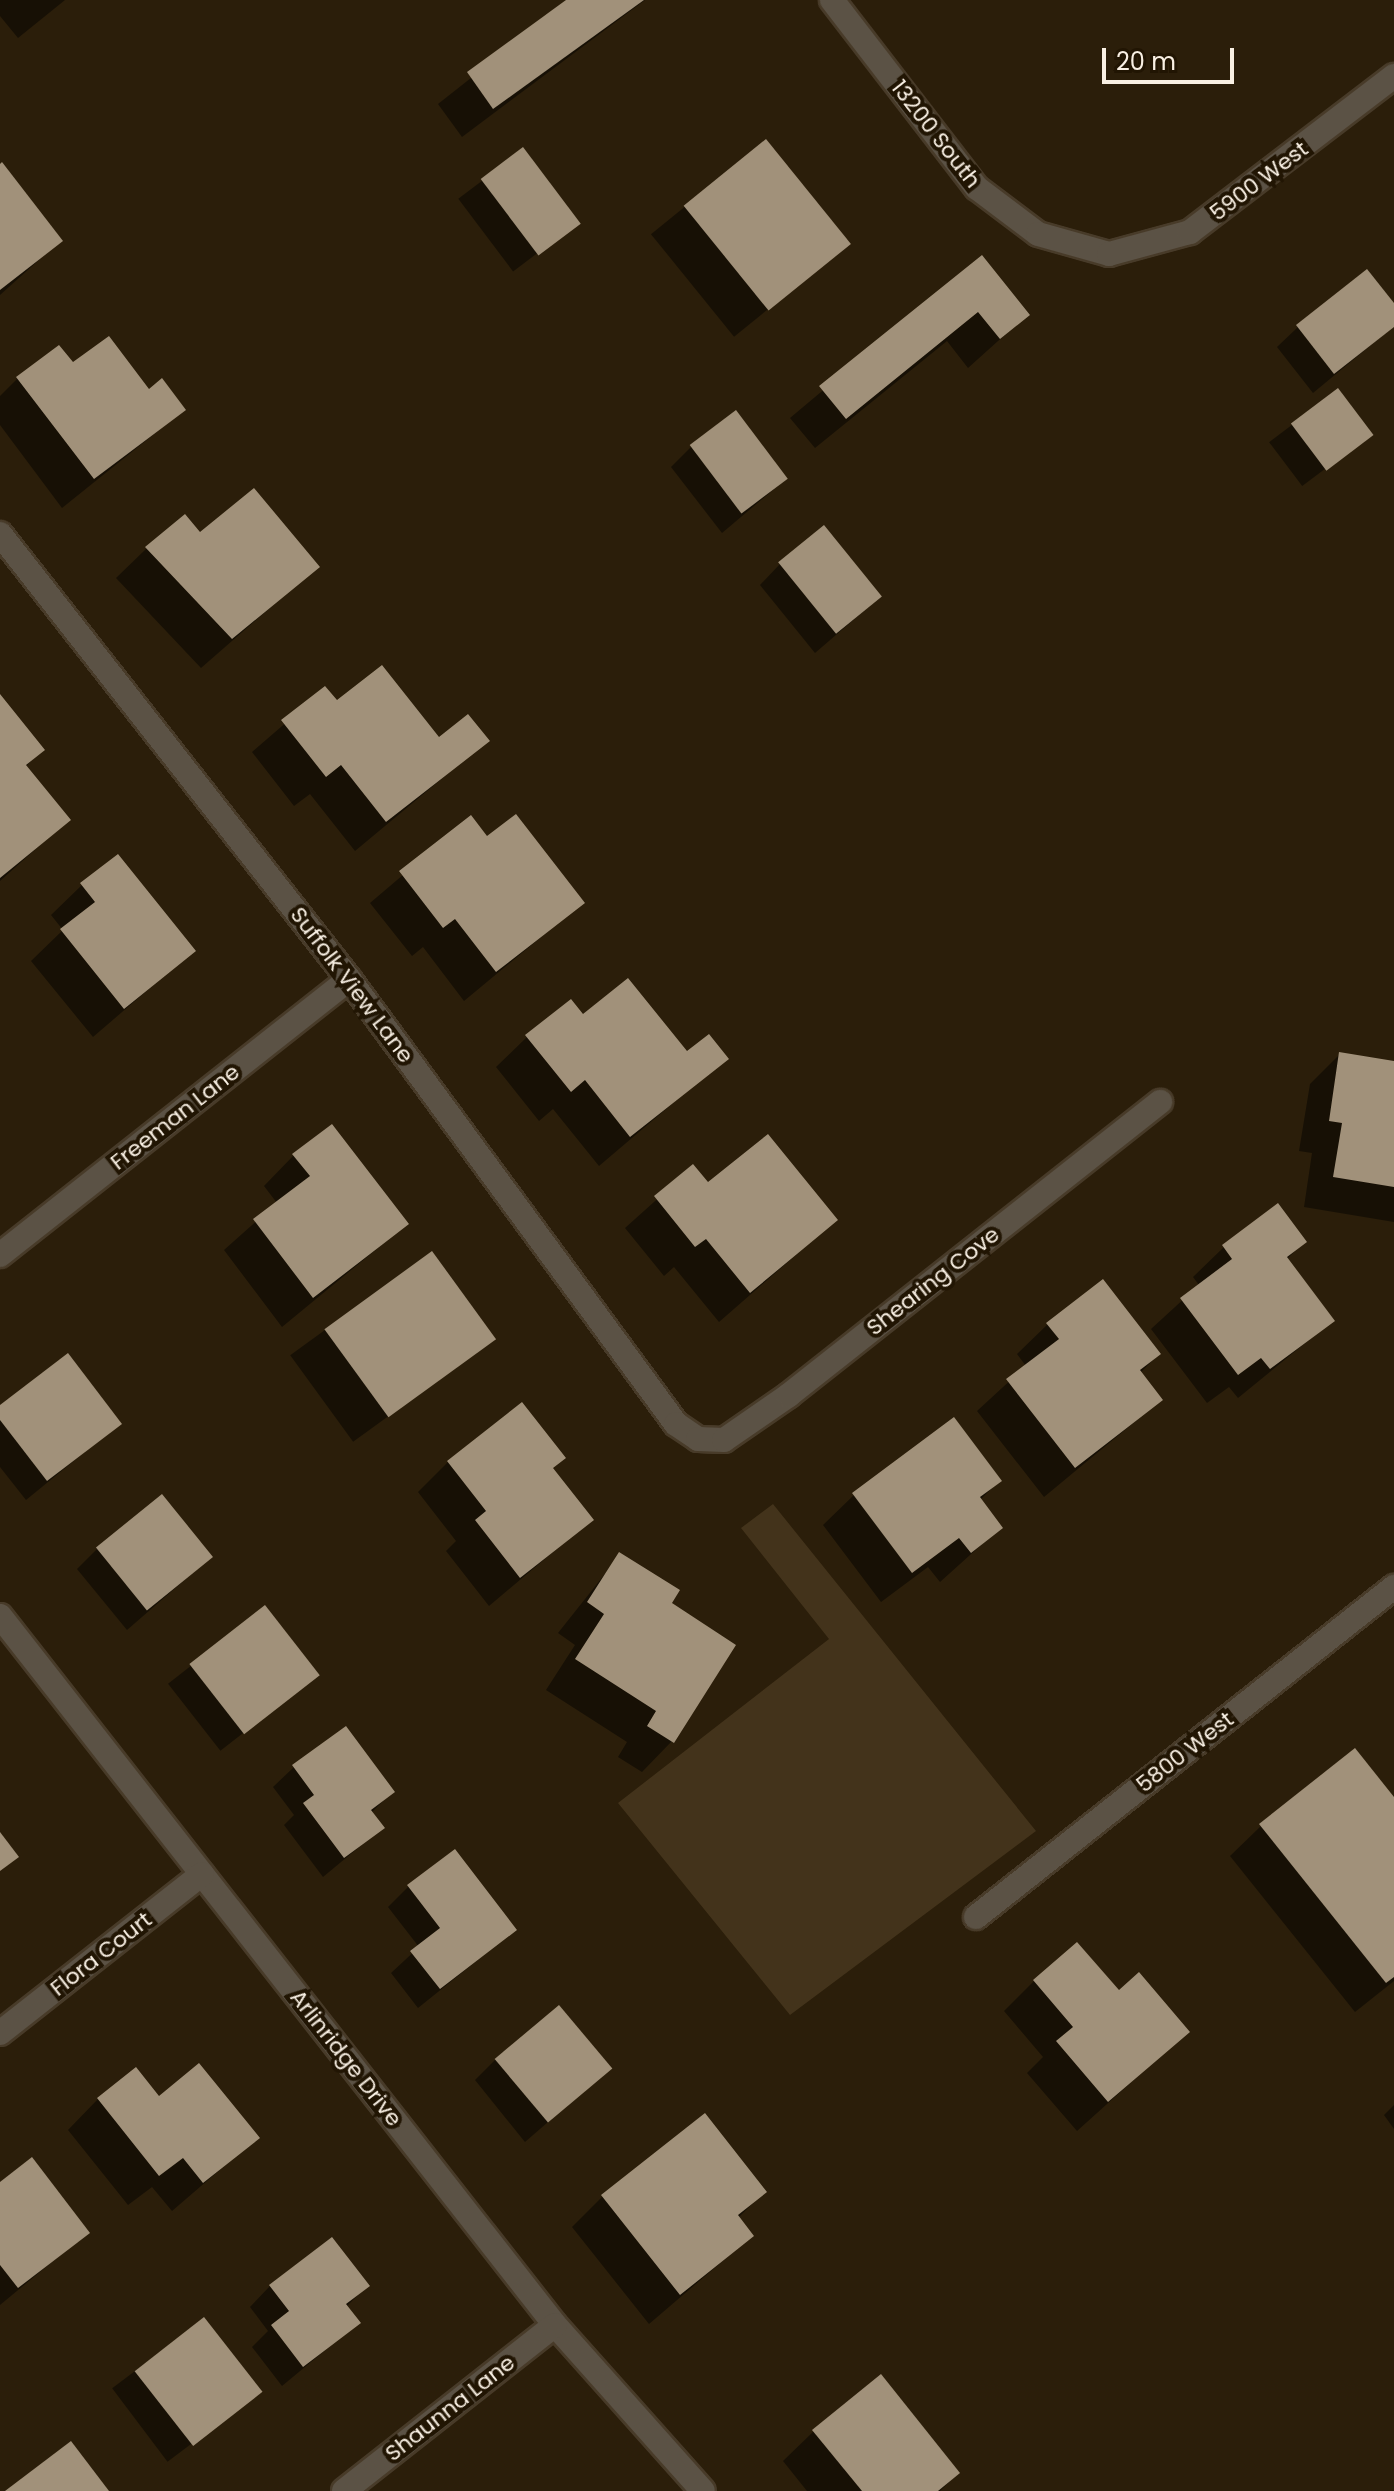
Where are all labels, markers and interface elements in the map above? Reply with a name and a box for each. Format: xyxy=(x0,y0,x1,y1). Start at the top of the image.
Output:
scale bar xyxy=(1106,32,1238,82)
text: 20 m xyxy=(1116,45,1176,78)
street label: 13200 South xyxy=(886,75,986,193)
street label: 5900 West xyxy=(1205,136,1313,226)
street label: Suffolk View Lane xyxy=(285,902,419,1068)
street label: Freeman Lane xyxy=(105,1059,245,1175)
street label: Shearing Cove xyxy=(861,1221,1005,1341)
street label: 5800 West xyxy=(1131,1706,1239,1798)
street label: Flora Court xyxy=(45,1906,157,2002)
street label: Arlinridge Drive xyxy=(285,1984,407,2132)
street label: Shaunna Lane xyxy=(380,2349,520,2467)

